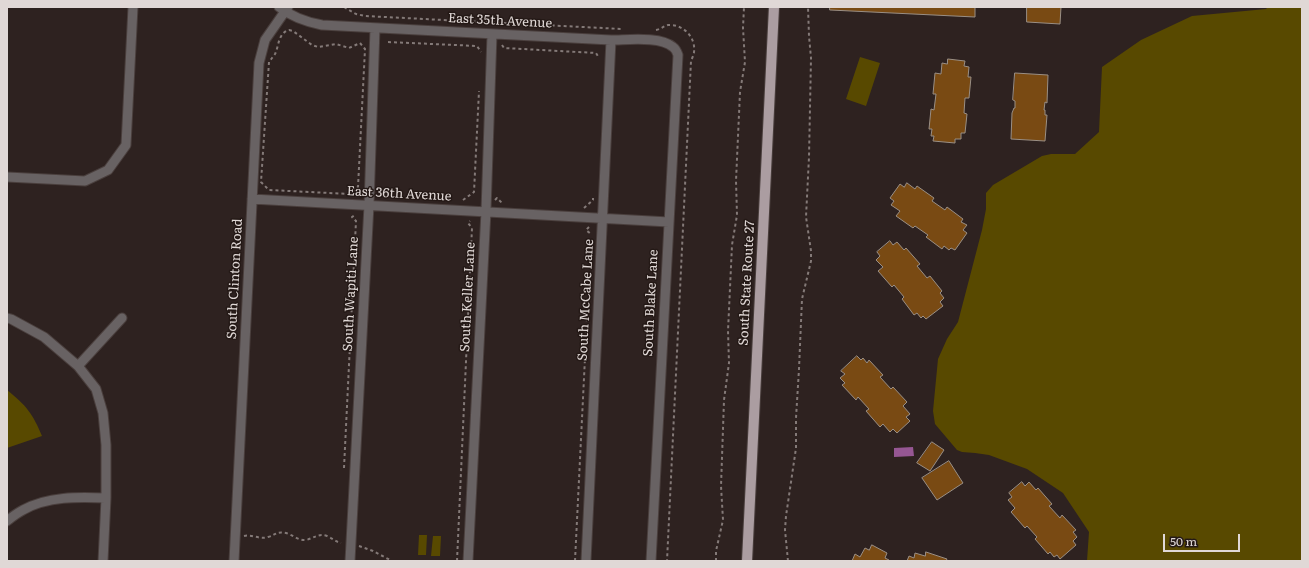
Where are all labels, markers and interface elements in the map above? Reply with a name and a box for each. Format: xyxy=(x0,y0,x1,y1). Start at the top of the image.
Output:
street label: East 35th Avenue xyxy=(447,10,553,32)
street label: East 36th Avenue xyxy=(346,183,452,205)
street label: South Clinton Road xyxy=(224,218,246,340)
street label: South State Route 27 xyxy=(736,220,758,346)
street label: South Wapiti Lane xyxy=(340,236,362,352)
street label: South McCabe Lane xyxy=(575,239,597,361)
street label: South Keller Lane xyxy=(457,242,479,352)
street label: South Blake Lane xyxy=(640,249,662,357)
scale bar xyxy=(1165,526,1242,552)
text: 50 m xyxy=(1170,532,1197,550)

